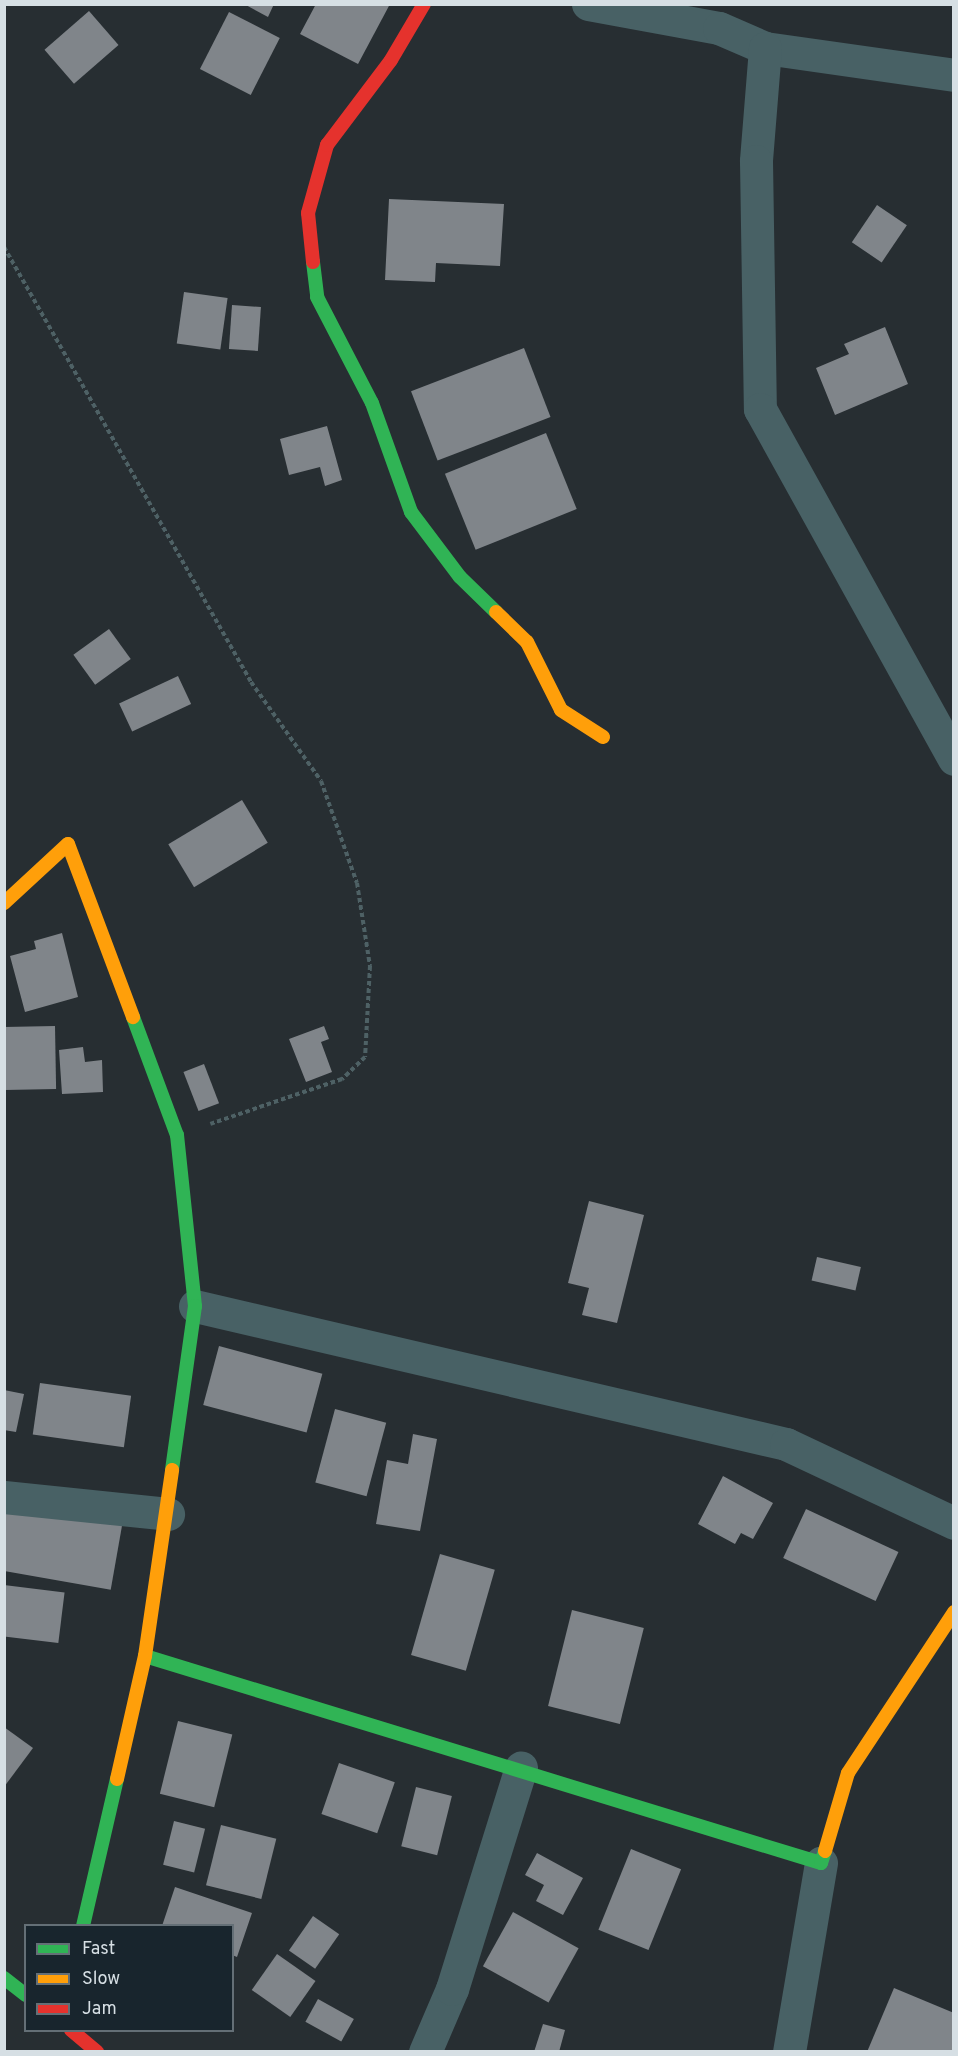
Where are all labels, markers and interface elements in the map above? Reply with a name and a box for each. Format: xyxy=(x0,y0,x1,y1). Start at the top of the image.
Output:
legend xyxy=(24,1924,234,2032)
text: Fast xyxy=(82,1938,115,1961)
text: Slow xyxy=(82,1968,120,1991)
text: Jam xyxy=(82,1998,117,2021)

